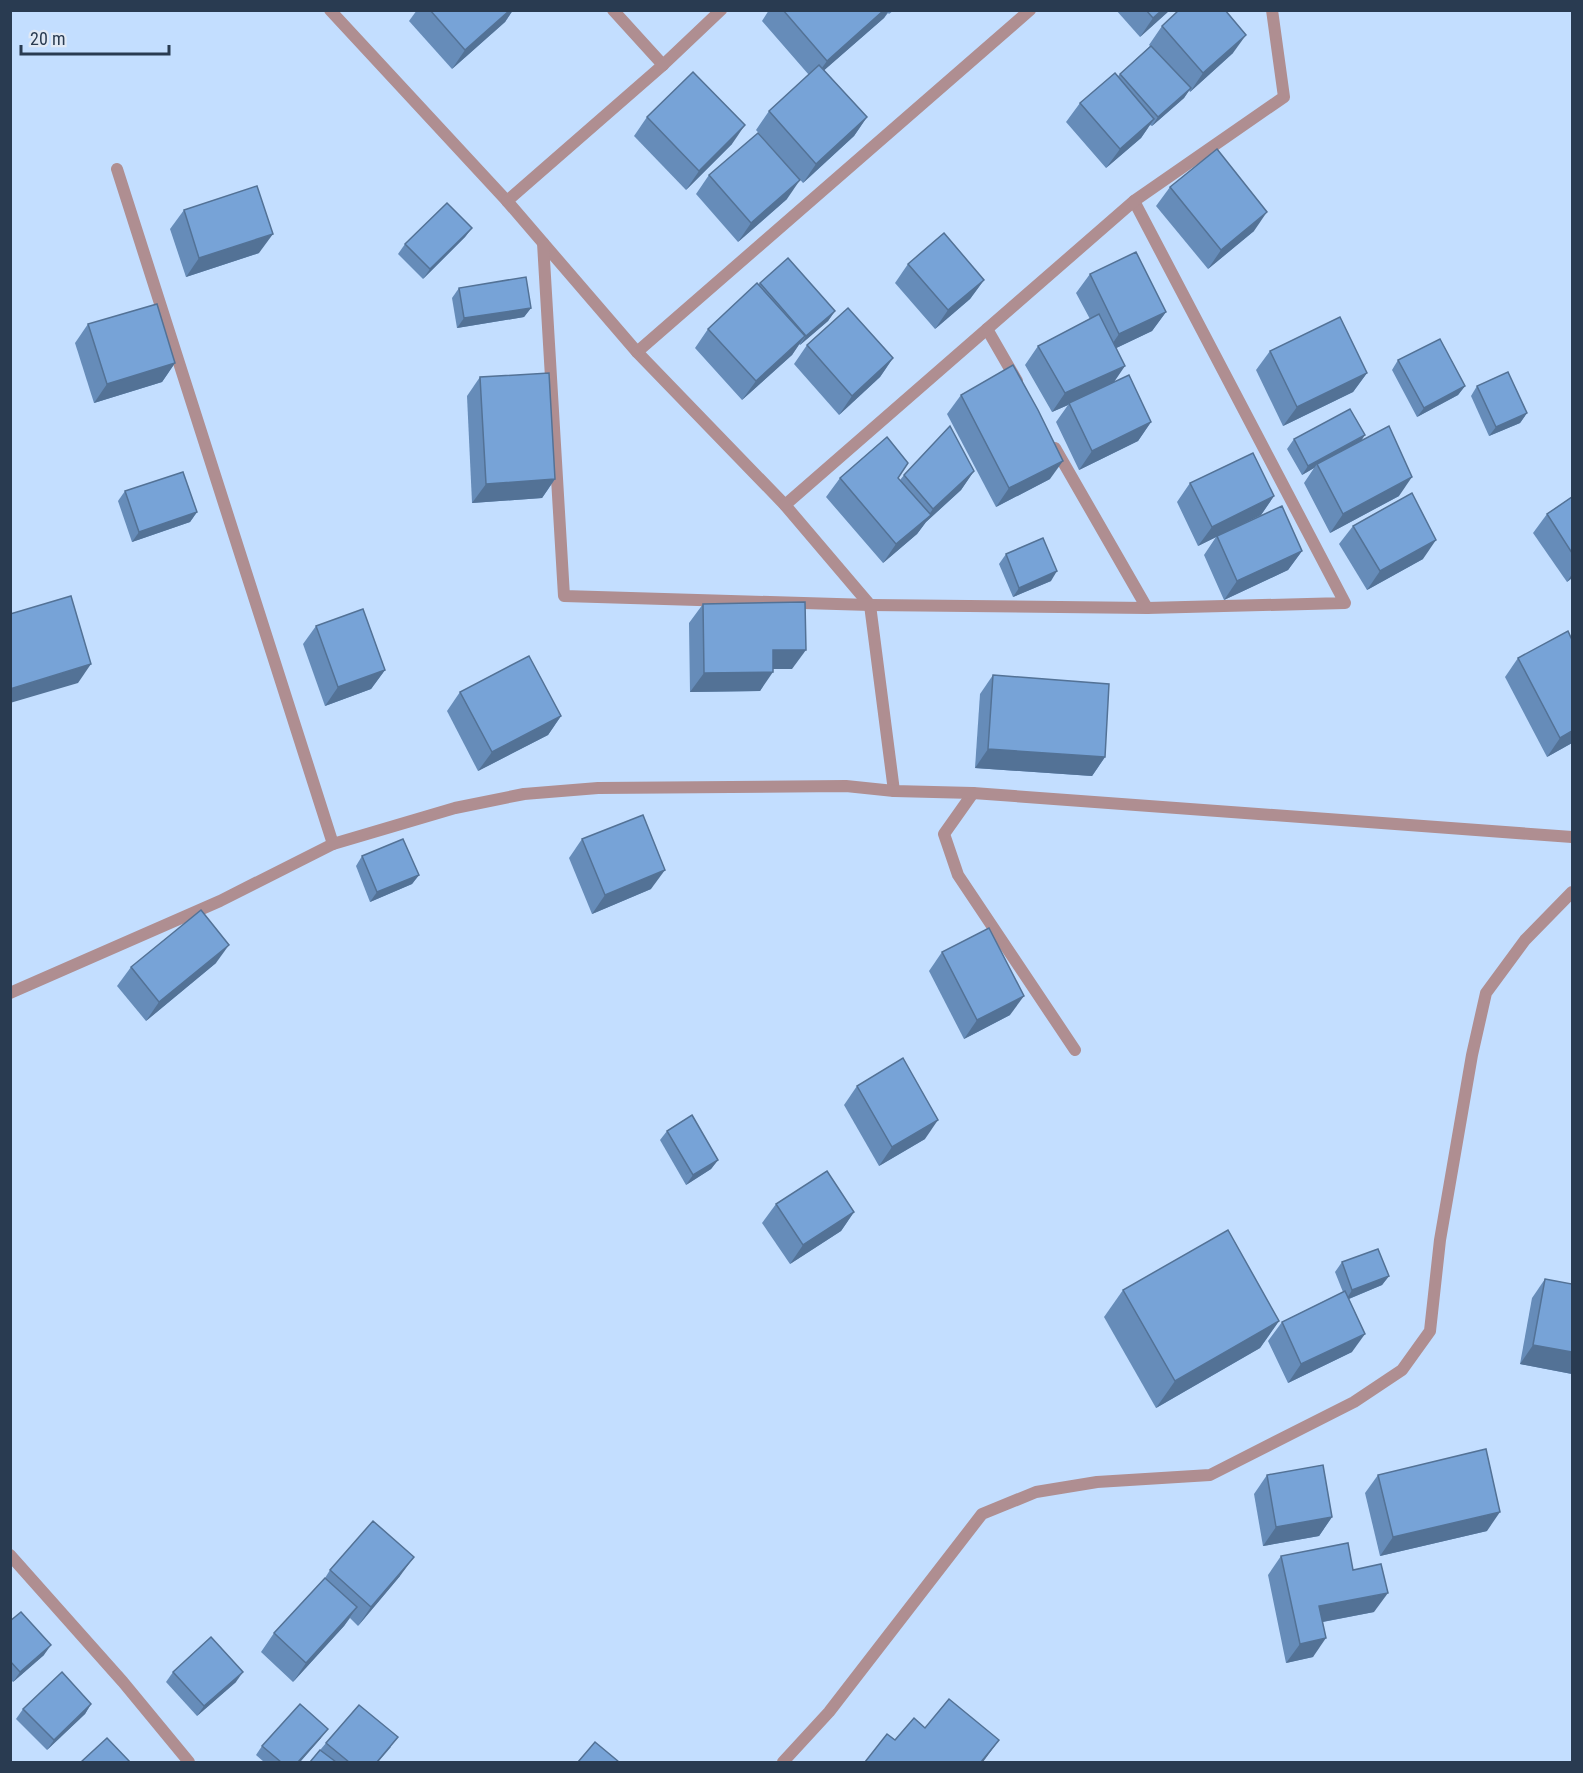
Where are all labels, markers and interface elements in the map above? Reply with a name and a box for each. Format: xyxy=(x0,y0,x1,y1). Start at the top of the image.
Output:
scale bar xyxy=(21,18,170,56)
text: 20 m xyxy=(30,28,65,49)

